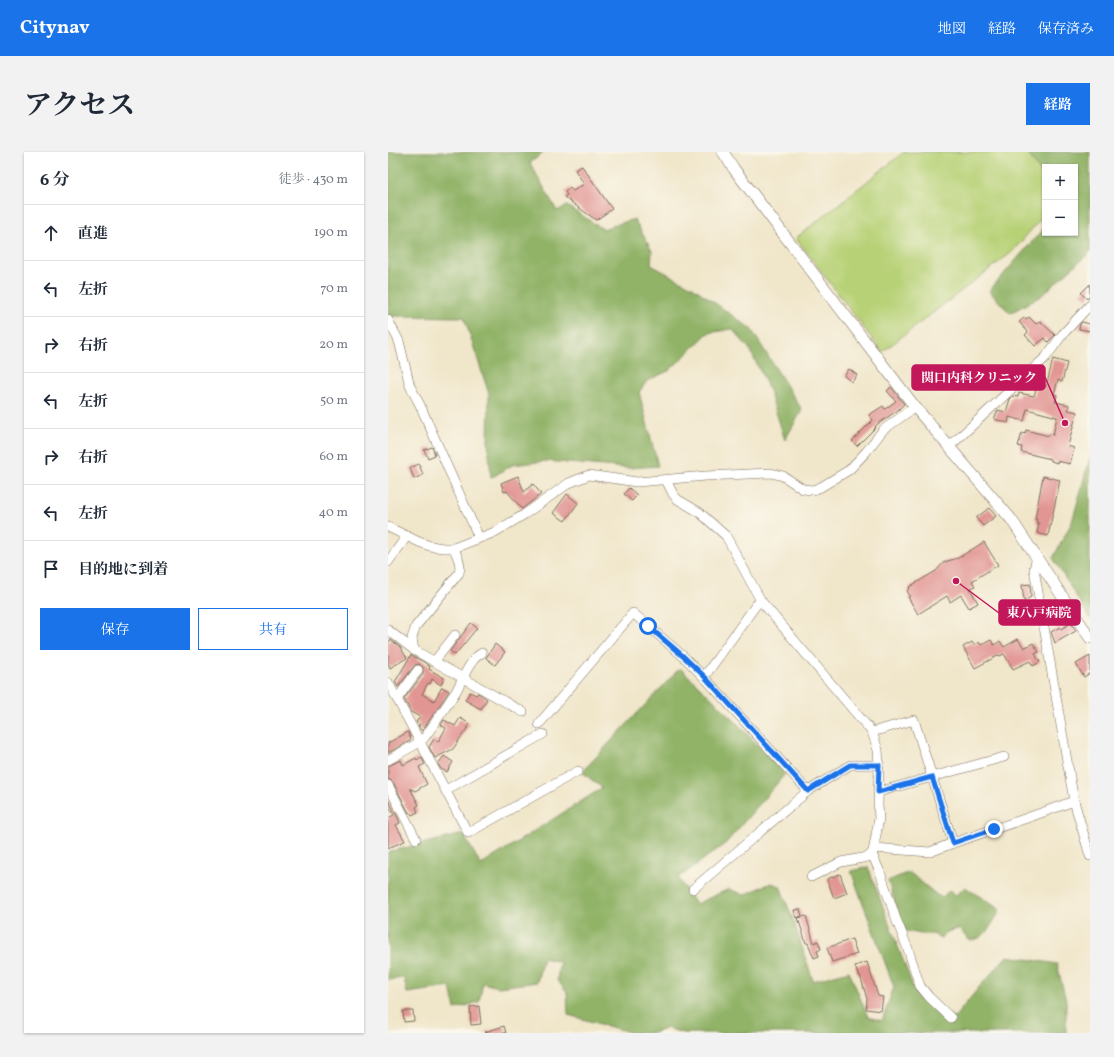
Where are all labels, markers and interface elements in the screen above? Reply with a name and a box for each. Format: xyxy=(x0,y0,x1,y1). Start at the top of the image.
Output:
text: Citynav xyxy=(20,15,90,41)
text: 地図 xyxy=(938,20,966,39)
text: 経路 xyxy=(988,20,1016,39)
text: 保存済み xyxy=(1038,20,1094,39)
button: 経路 xyxy=(1026,83,1090,125)
text: アクセス xyxy=(24,87,135,126)
map controls xyxy=(1042,164,1078,236)
button: + xyxy=(1042,164,1078,200)
text: 6 分 xyxy=(40,169,70,192)
text: 徒歩 · 430 m xyxy=(279,171,348,189)
button: − xyxy=(1042,200,1078,236)
icon: ahead xyxy=(40,222,62,244)
text: 直進 xyxy=(78,224,108,245)
text: 190 m xyxy=(314,224,348,242)
icon: left xyxy=(40,278,62,300)
text: 左折 xyxy=(78,280,108,301)
text: 70 m xyxy=(320,280,348,298)
icon: right xyxy=(40,334,62,356)
text: 右折 xyxy=(78,336,108,357)
text: 20 m xyxy=(319,336,348,354)
callout: 関口内科クリニック xyxy=(912,365,1045,390)
text: 関口内科クリニック xyxy=(921,370,1037,388)
icon: left xyxy=(40,390,62,412)
text: 左折 xyxy=(78,392,108,413)
text: 50 m xyxy=(320,392,348,410)
icon: right xyxy=(40,446,62,468)
text: 右折 xyxy=(78,448,108,469)
text: 60 m xyxy=(320,448,348,466)
icon: left xyxy=(40,502,62,524)
text: 左折 xyxy=(78,504,108,525)
text: 40 m xyxy=(319,504,348,522)
icon: arrive xyxy=(40,558,62,580)
text: 目的地に到着 xyxy=(78,560,168,581)
callout: 東八戸病院 xyxy=(999,600,1080,625)
text: 東八戸病院 xyxy=(1006,605,1072,623)
button: 保存 xyxy=(40,608,190,650)
button: 共有 xyxy=(198,608,348,650)
route start xyxy=(639,617,657,635)
route end xyxy=(985,820,1003,838)

